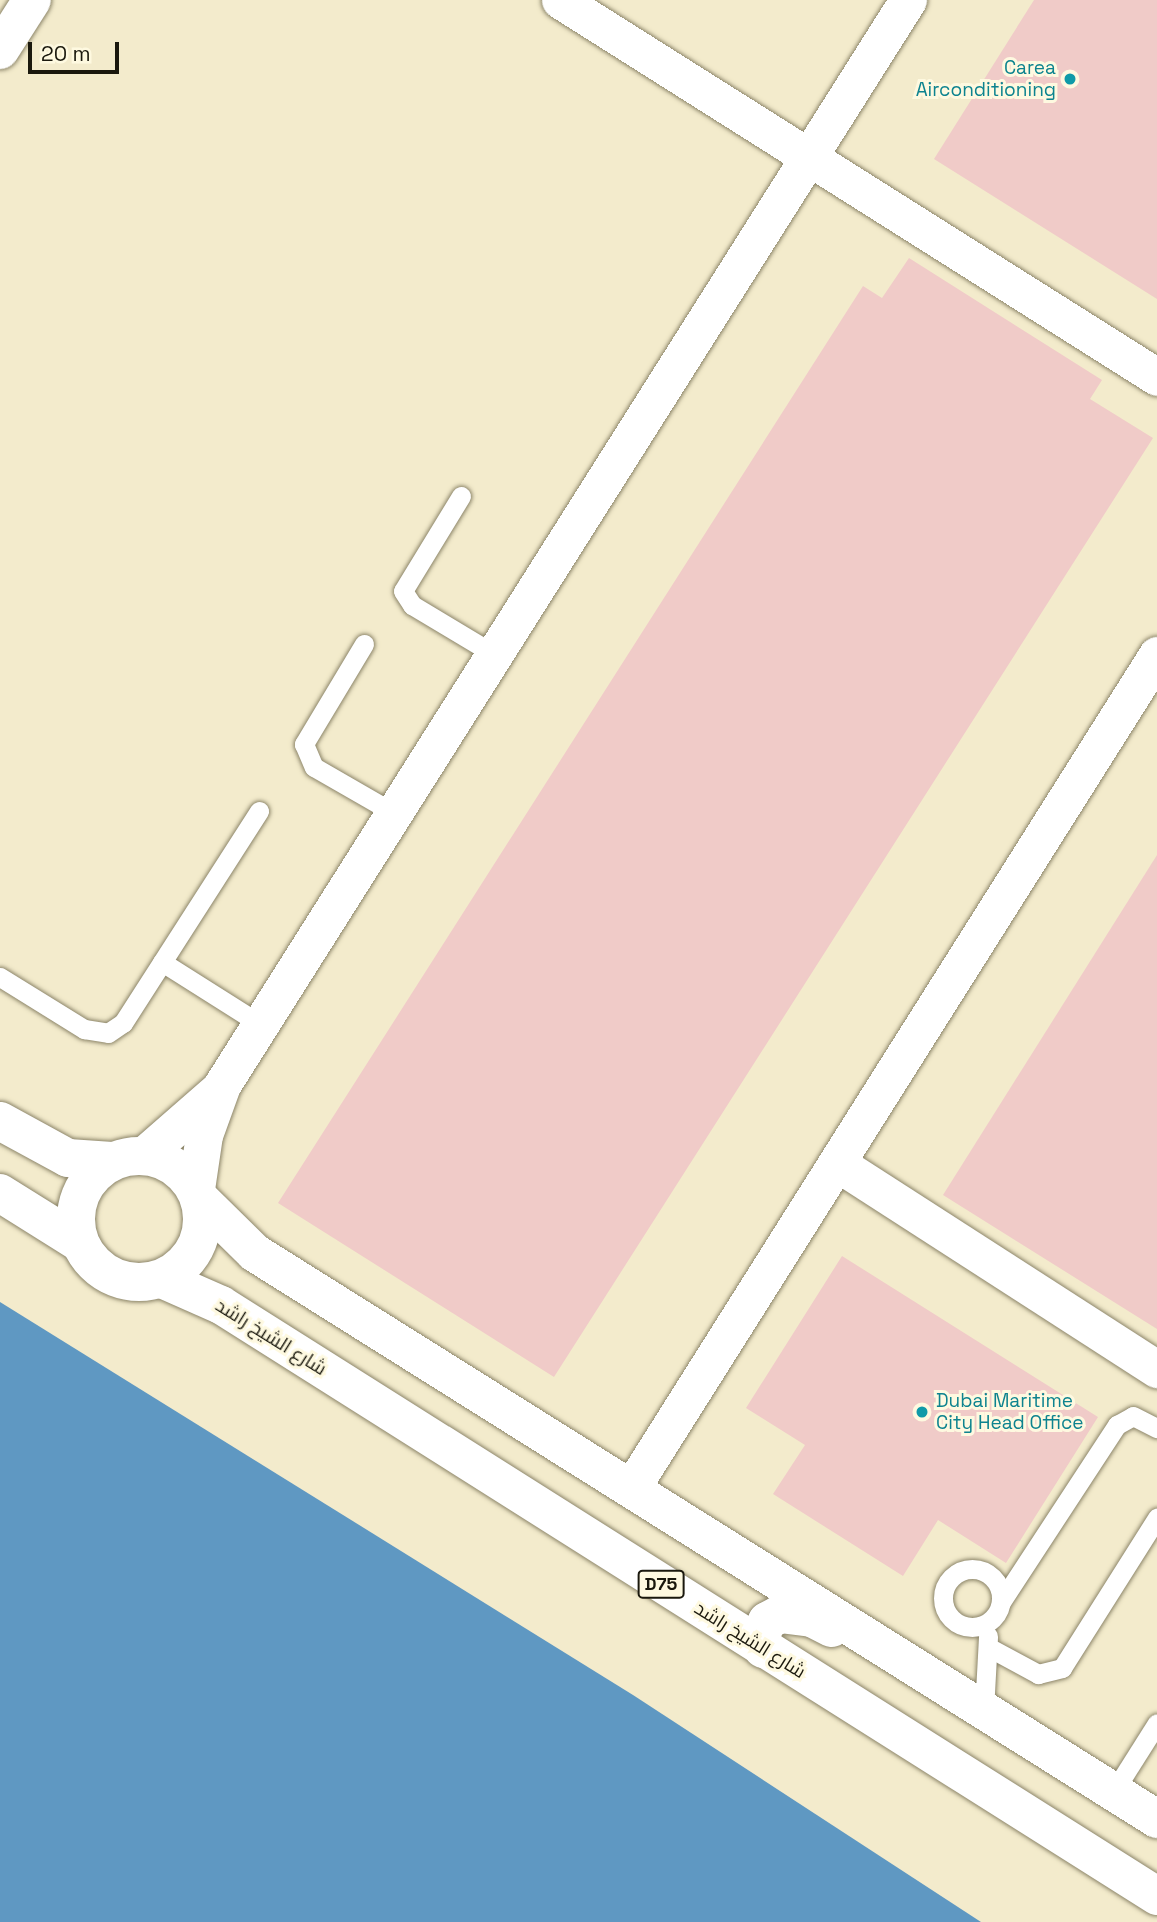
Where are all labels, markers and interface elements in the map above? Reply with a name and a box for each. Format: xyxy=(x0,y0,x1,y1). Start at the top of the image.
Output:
scale bar xyxy=(32,28,122,72)
text: 20 m xyxy=(41,40,91,67)
place label: Carea Airconditioning xyxy=(916,57,1056,101)
marker: Carea Airconditioning xyxy=(1062,71,1078,87)
street label: شارع الشيخ راشد xyxy=(211,1294,331,1380)
place label: Dubai Maritime City Head Office xyxy=(936,1390,1084,1434)
marker: Dubai Maritime City Head Office xyxy=(914,1404,930,1420)
road number: D75 xyxy=(636,1569,686,1598)
street label: شارع الشيخ راشد xyxy=(690,1597,810,1683)

